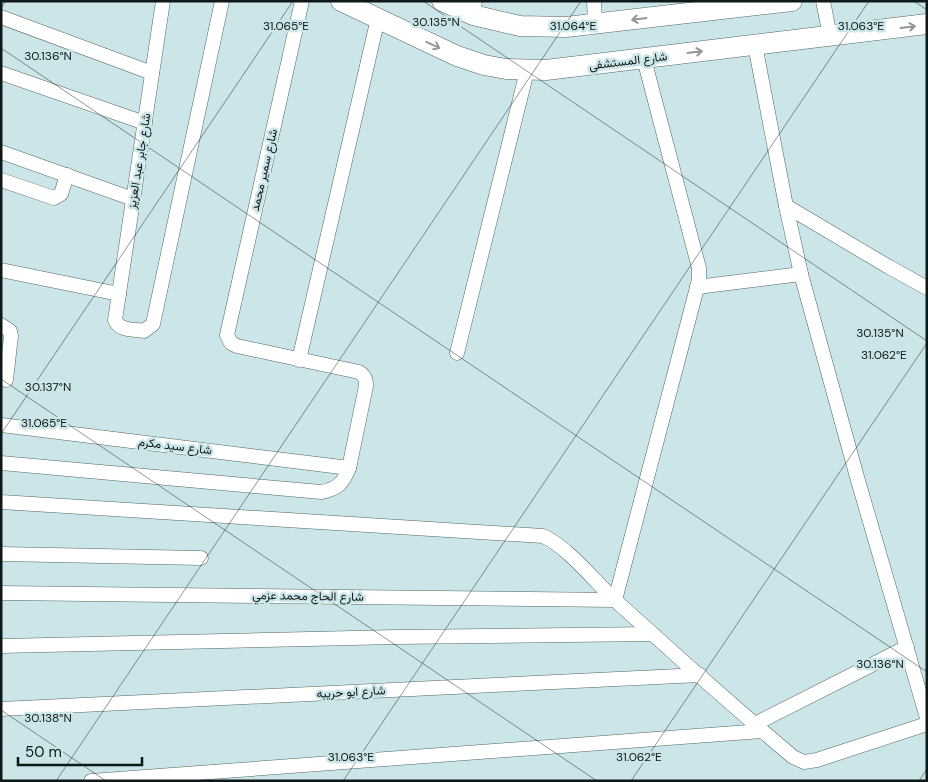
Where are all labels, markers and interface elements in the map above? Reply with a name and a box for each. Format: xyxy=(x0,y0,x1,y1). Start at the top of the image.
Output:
text: 30.135°N xyxy=(412,14,460,30)
one-way arrow xyxy=(631,14,647,24)
text: 31.065°E xyxy=(263,18,309,34)
text: 31.064°E xyxy=(550,18,596,34)
text: 31.063°E xyxy=(838,18,884,34)
one-way arrow xyxy=(900,22,916,32)
one-way arrow xyxy=(425,40,440,50)
one-way arrow xyxy=(686,47,702,57)
text: 30.136°N xyxy=(24,48,72,64)
street label: شارع المستشفى xyxy=(588,48,668,75)
street label: شارع جابر عبد العزيز xyxy=(123,112,155,211)
street label: شارع سمير محمد xyxy=(247,127,282,213)
text: 30.135°N xyxy=(856,325,904,341)
text: 31.062°E xyxy=(861,347,907,363)
text: 30.137°N xyxy=(25,379,71,395)
text: 31.065°E xyxy=(21,415,67,431)
street label: شارع سيد مكرم xyxy=(137,434,213,459)
street label: شارع الحاج محمد عزمي xyxy=(252,587,364,607)
text: 30.136°N xyxy=(856,656,904,672)
street label: شارع ابو حريبه xyxy=(316,682,386,703)
text: 30.138°N xyxy=(24,710,72,726)
scale bar xyxy=(18,734,141,766)
text: 50 m xyxy=(25,742,62,762)
text: 31.063°E xyxy=(328,749,374,765)
text: 31.062°E xyxy=(616,749,662,765)

